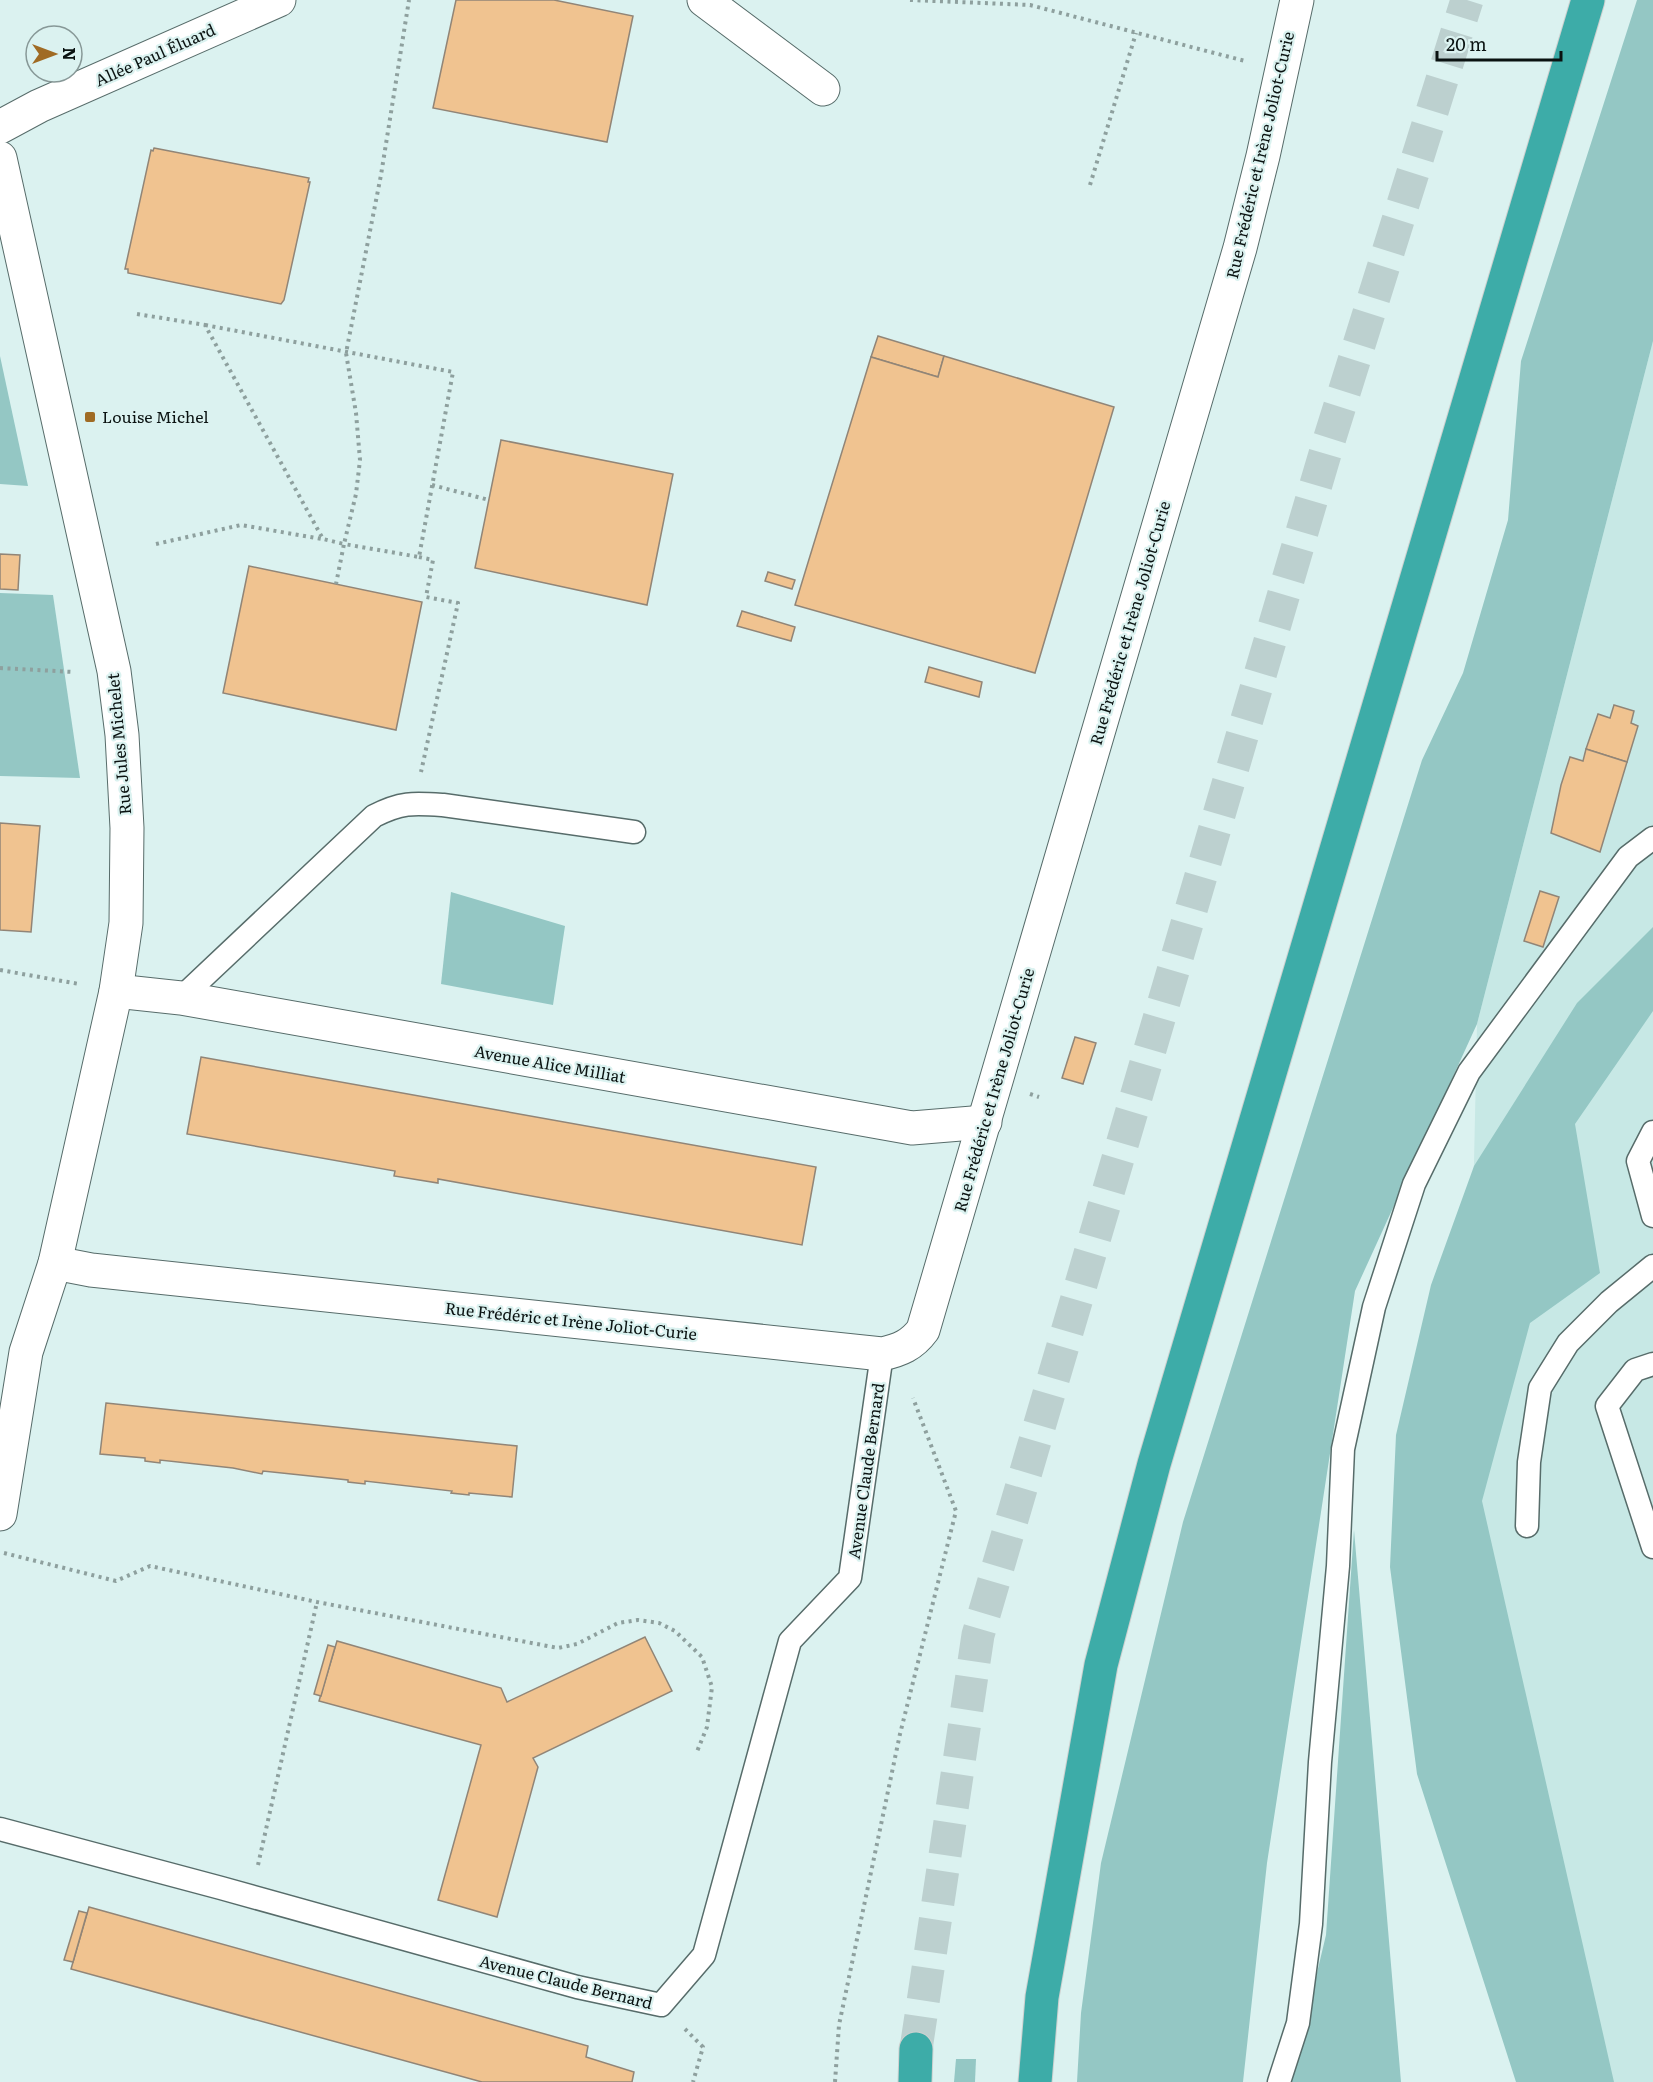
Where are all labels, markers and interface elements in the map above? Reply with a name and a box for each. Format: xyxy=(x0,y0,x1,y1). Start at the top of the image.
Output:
street label: Allée Paul Éluard xyxy=(90,17,219,91)
north arrow xyxy=(24,24,84,84)
scale bar xyxy=(1437,24,1562,62)
street label: Rue Frédéric et Irène Joliot-Curie xyxy=(1219,29,1299,281)
text: 20 m xyxy=(1446,30,1487,57)
text: N xyxy=(58,47,82,61)
place label: Louise Michel xyxy=(102,404,209,428)
marker: Louise Michel xyxy=(83,410,97,424)
street label: Rue Frédéric et Irène Joliot-Curie xyxy=(1083,498,1175,748)
street label: Rue Jules Michelet xyxy=(100,672,136,816)
street label: Rue Frédéric et Irène Joliot-Curie xyxy=(947,965,1039,1215)
street label: Avenue Alice Milliat xyxy=(473,1038,628,1088)
street label: Rue Frédéric et Irène Joliot-Curie xyxy=(444,1295,698,1345)
street label: Avenue Claude Bernard xyxy=(841,1381,889,1561)
street label: Avenue Claude Bernard xyxy=(477,1948,656,2014)

